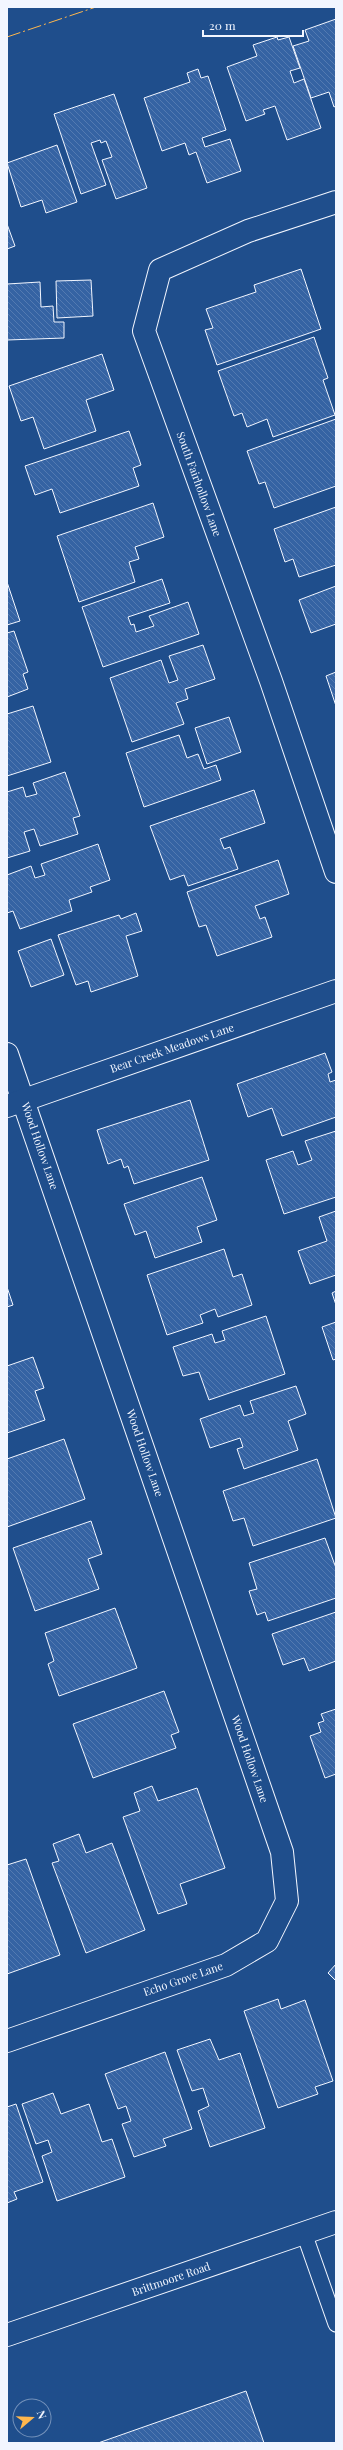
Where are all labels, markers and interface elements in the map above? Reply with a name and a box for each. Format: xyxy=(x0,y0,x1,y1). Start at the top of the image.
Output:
scale bar xyxy=(203,12,303,38)
text: 20 m xyxy=(209,17,236,33)
street label: South Fairhollow Lane xyxy=(174,429,226,539)
street label: Bear Creek Meadows Lane xyxy=(108,1019,236,1076)
street label: Wood Hollow Lane xyxy=(18,1099,63,1192)
street label: Wood Hollow Lane xyxy=(123,1406,168,1499)
street label: Wood Hollow Lane xyxy=(228,1712,273,1805)
street label: Echo Grove Lane xyxy=(141,1958,225,1999)
street label: Brittmoore Road xyxy=(130,2258,213,2299)
north arrow xyxy=(12,2398,52,2438)
text: N xyxy=(34,2408,50,2421)

